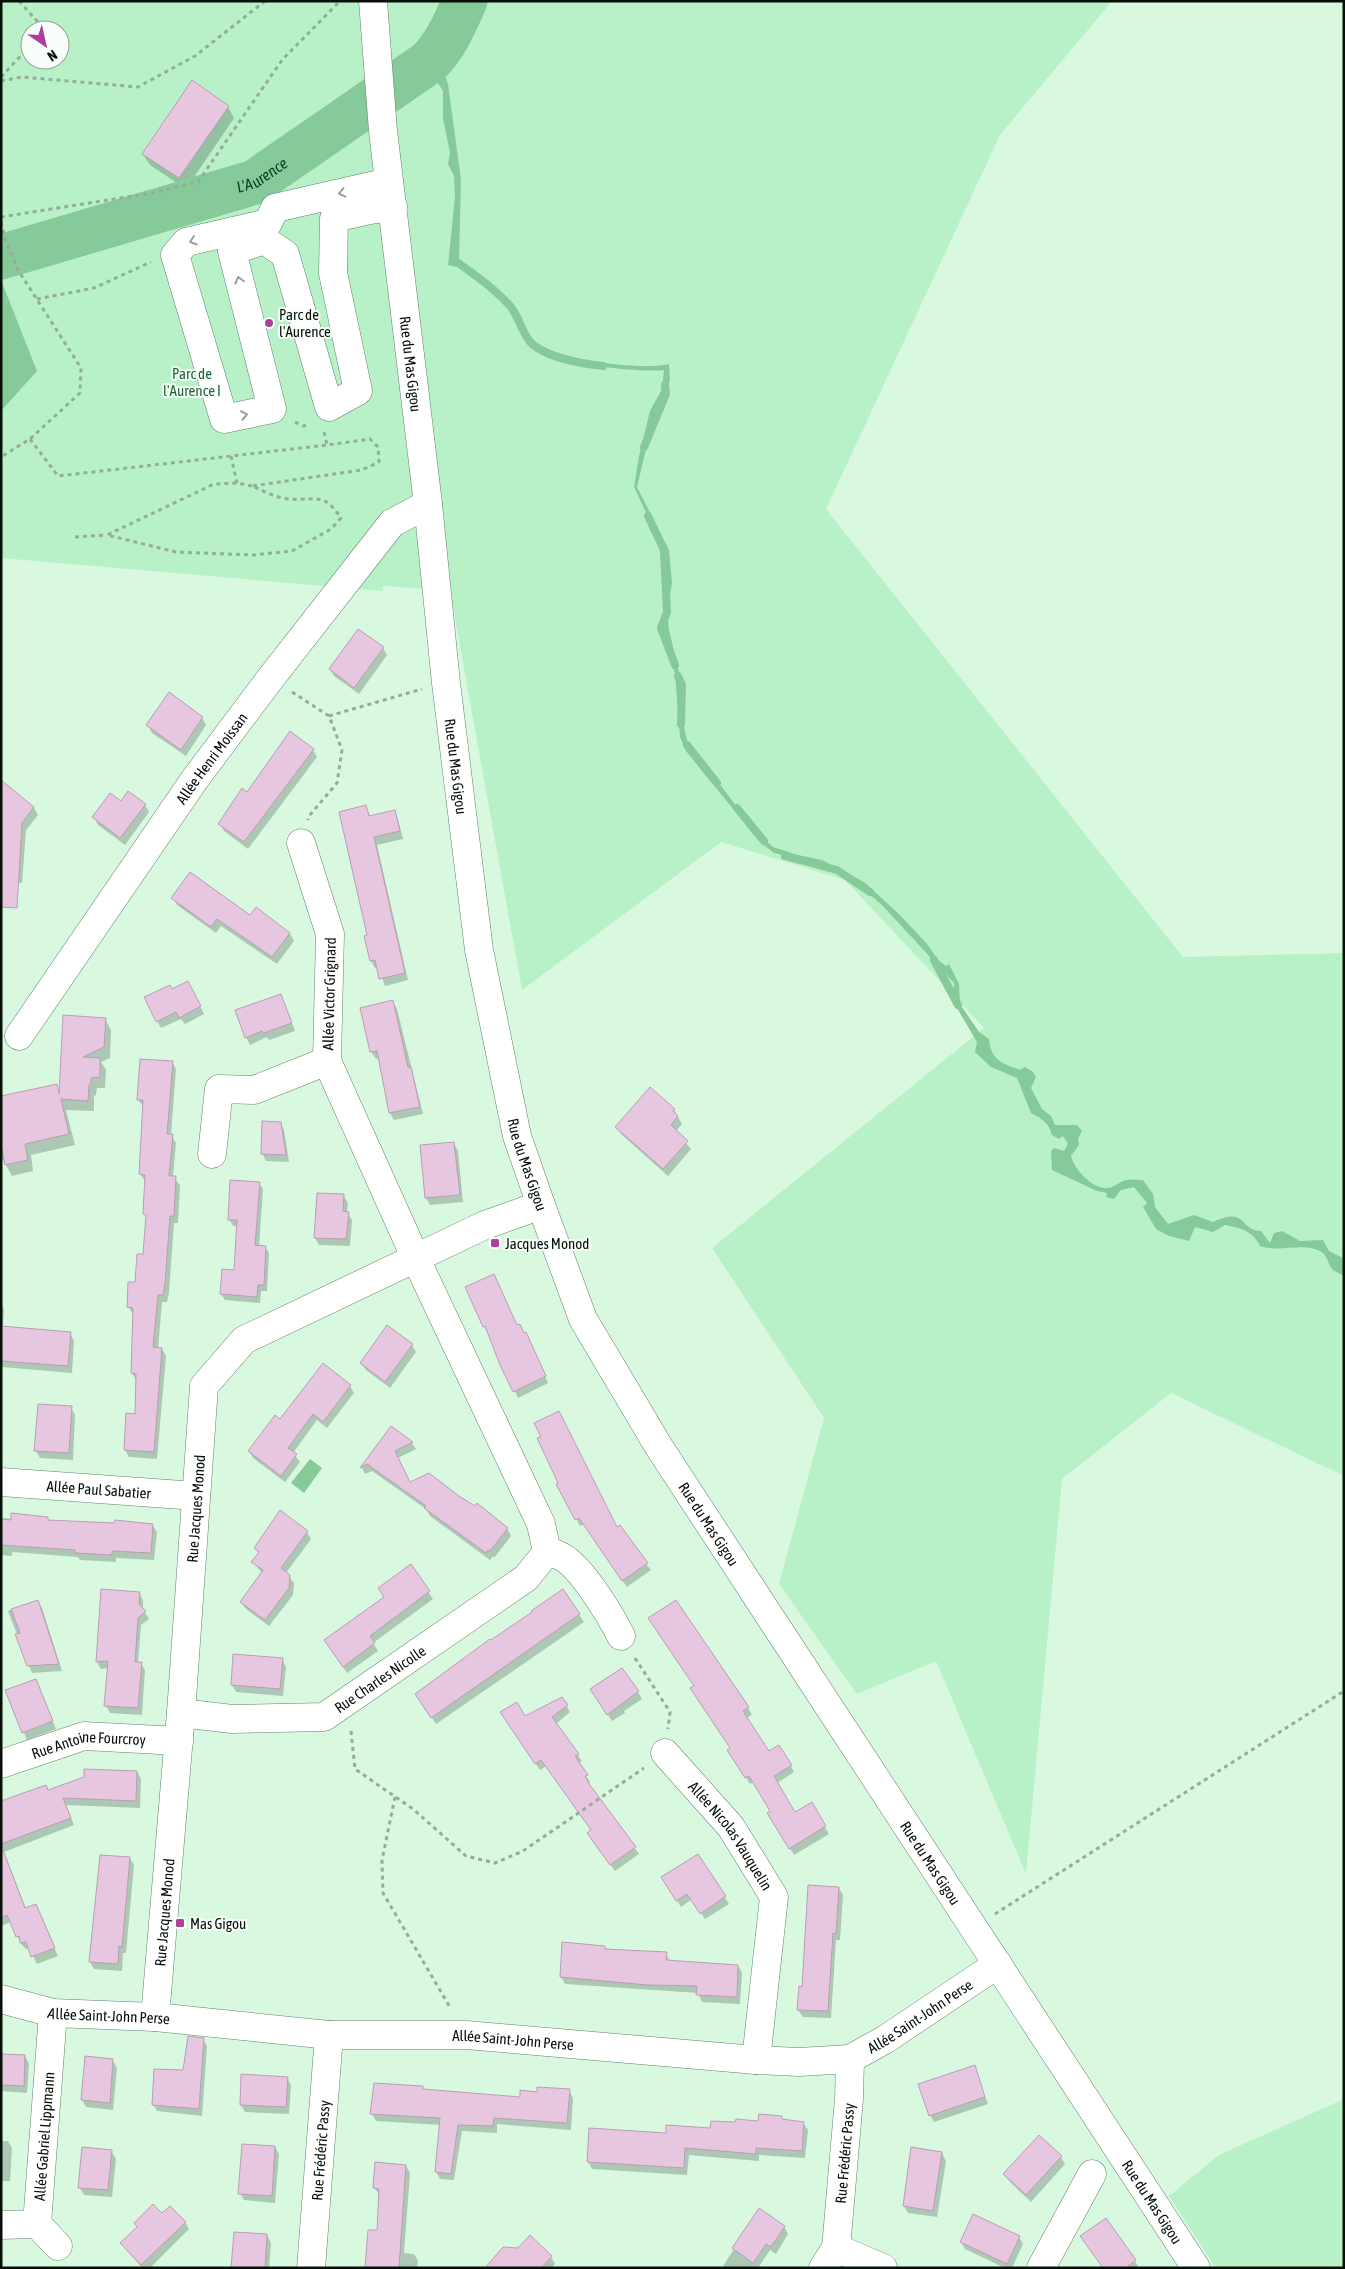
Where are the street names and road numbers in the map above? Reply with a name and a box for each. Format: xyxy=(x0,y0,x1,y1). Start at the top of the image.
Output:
street label: Rue du Mas Gigou xyxy=(397,315,425,413)
street label: Allée Henri Moissan xyxy=(172,709,250,807)
street label: Rue du Mas Gigou xyxy=(442,718,471,815)
street label: Allée Victor Grignard xyxy=(319,937,338,1050)
street label: Rue du Mas Gigou xyxy=(505,1117,551,1213)
street label: Rue Jacques Monod xyxy=(183,1454,208,1563)
street label: Allée Paul Sabatier xyxy=(46,1477,152,1501)
street label: Rue du Mas Gigou xyxy=(676,1479,743,1569)
street label: Rue Charles Nicolle xyxy=(331,1641,429,1716)
street label: Rue Antoine Fourcroy xyxy=(29,1727,146,1762)
street label: Allée Nicolas Vauquelin xyxy=(686,1778,776,1893)
street label: Rue du Mas Gigou xyxy=(897,1818,964,1908)
street label: Rue Jacques Monod xyxy=(151,1858,177,1967)
street label: Allée Saint-John Perse xyxy=(864,1975,975,2056)
street label: Allée Saint-John Perse xyxy=(46,2004,171,2027)
street label: Allée Saint-John Perse xyxy=(452,2027,575,2053)
street label: Allée Gabriel Lippmann xyxy=(30,2071,57,2201)
street label: Rue Frédéric Passy xyxy=(308,2099,332,2201)
street label: Rue Frédéric Passy xyxy=(831,2102,857,2204)
street label: Rue du Mas Gigou xyxy=(1119,2157,1186,2247)

